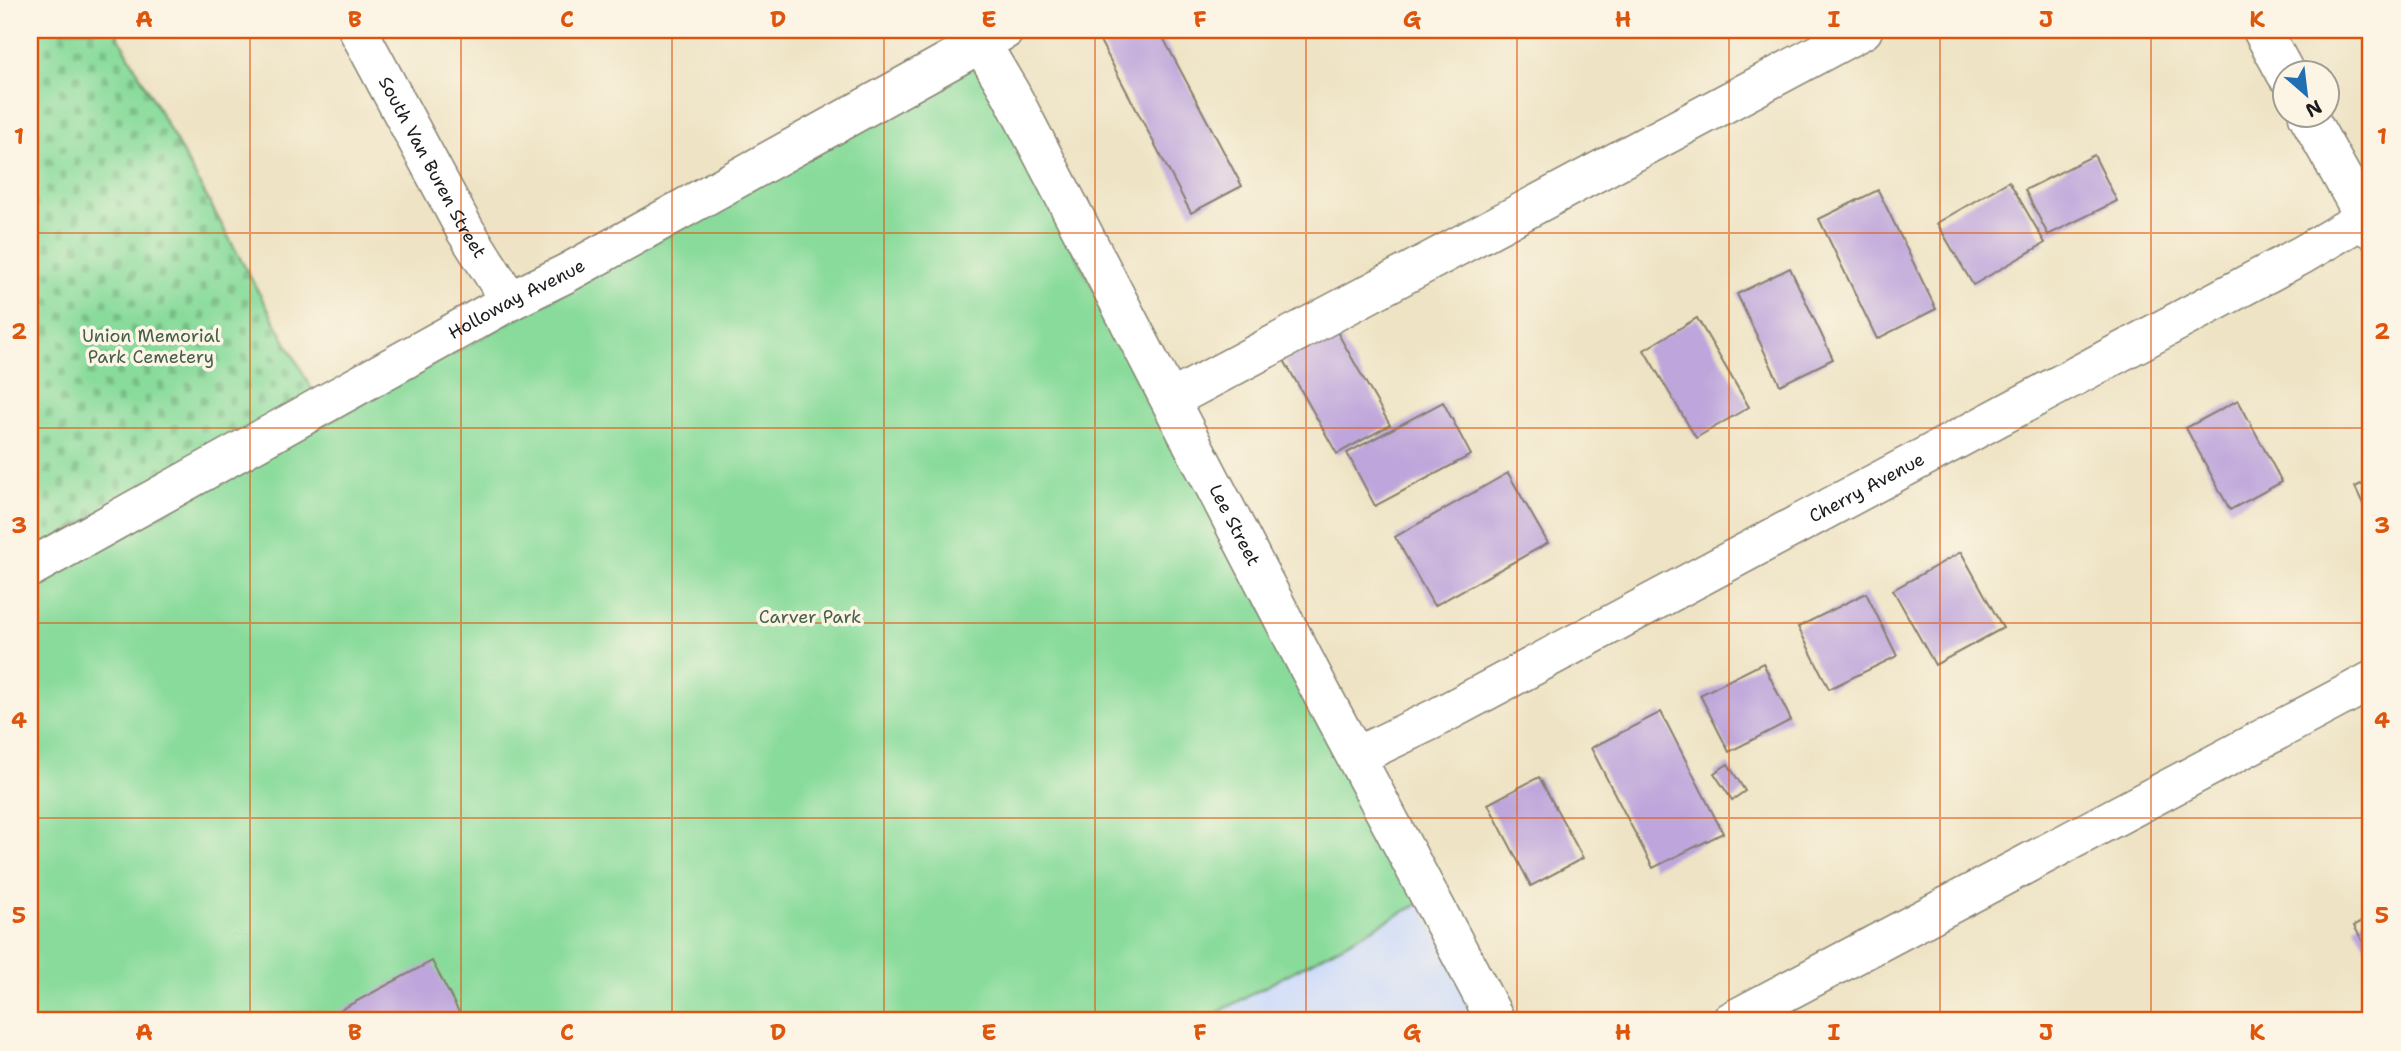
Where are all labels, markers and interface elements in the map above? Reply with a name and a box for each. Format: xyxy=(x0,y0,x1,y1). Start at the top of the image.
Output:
text: A xyxy=(135,4,153,34)
text: B xyxy=(348,4,362,34)
text: C xyxy=(560,4,574,34)
text: D xyxy=(770,4,786,34)
text: E xyxy=(981,4,997,34)
text: F xyxy=(1193,4,1207,34)
text: G xyxy=(1403,4,1422,34)
text: H xyxy=(1615,4,1631,34)
text: I xyxy=(1828,4,1841,34)
text: J xyxy=(2039,4,2053,34)
text: K xyxy=(2249,4,2265,34)
north arrow xyxy=(2272,60,2342,130)
street label: South Van Buren Street xyxy=(373,72,492,263)
text: N xyxy=(2301,94,2326,123)
text: 1 xyxy=(14,121,24,151)
text: 1 xyxy=(2377,121,2387,151)
street label: Holloway Avenue xyxy=(444,253,589,345)
text: 2 xyxy=(11,316,27,346)
text: 2 xyxy=(2374,316,2390,346)
park label: Union Memorial Park Cemetery xyxy=(82,324,221,369)
street label: Cherry Avenue xyxy=(1805,447,1929,528)
street label: Lee Street xyxy=(1203,480,1266,570)
text: 3 xyxy=(11,510,27,540)
text: 3 xyxy=(2374,510,2390,540)
park label: Carver Park xyxy=(759,605,861,629)
text: 4 xyxy=(11,705,27,735)
text: 4 xyxy=(2374,705,2390,735)
text: 5 xyxy=(12,900,26,930)
text: 5 xyxy=(2375,900,2389,930)
text: A xyxy=(135,1017,153,1047)
text: B xyxy=(348,1017,362,1047)
text: C xyxy=(560,1017,574,1047)
text: D xyxy=(770,1017,786,1047)
text: E xyxy=(981,1017,997,1047)
text: F xyxy=(1193,1017,1207,1047)
text: G xyxy=(1403,1017,1422,1047)
text: H xyxy=(1615,1017,1631,1047)
text: I xyxy=(1828,1017,1841,1047)
text: J xyxy=(2039,1017,2053,1047)
text: K xyxy=(2249,1017,2265,1047)

